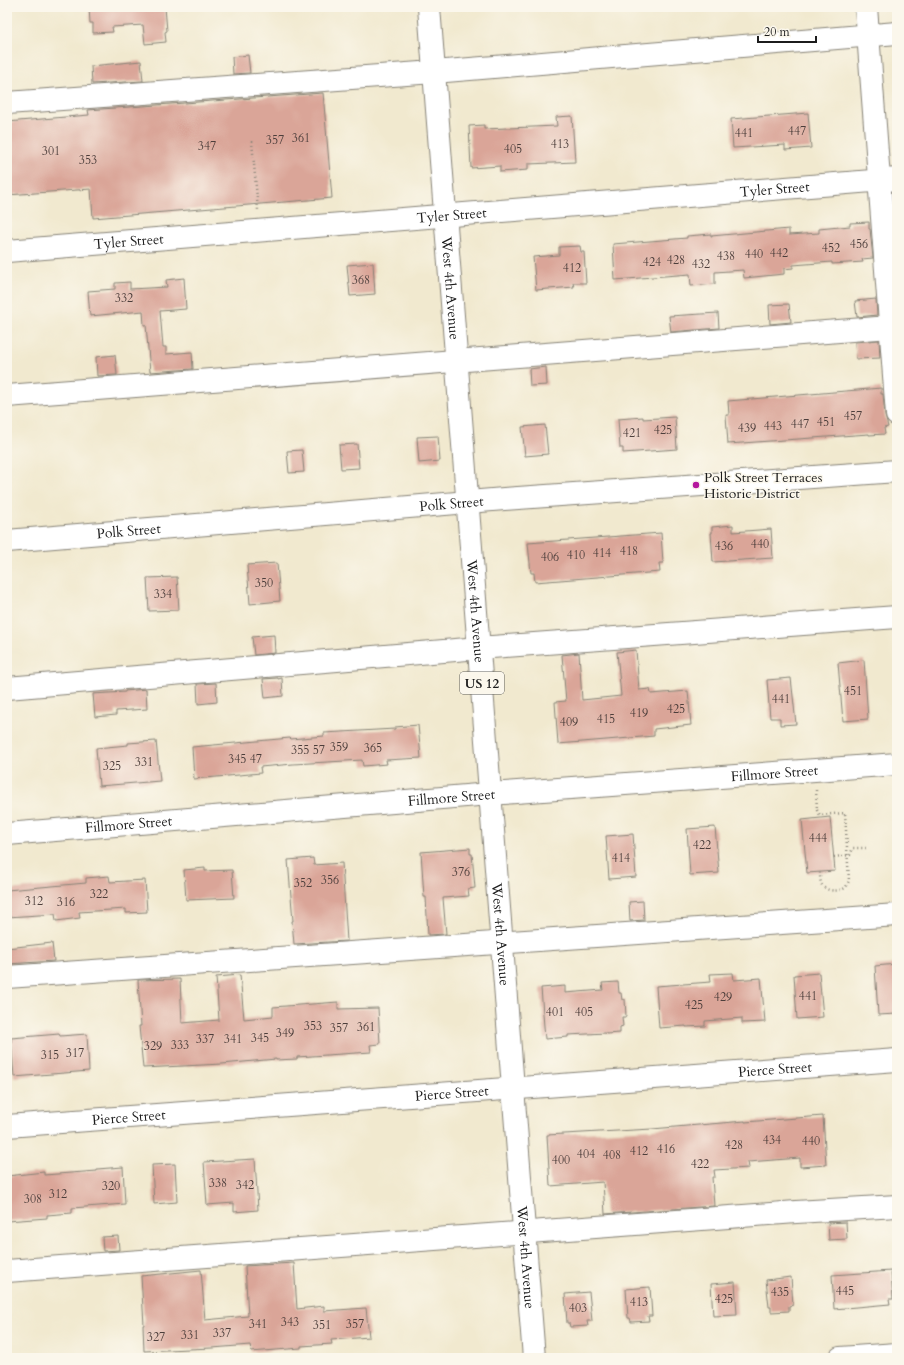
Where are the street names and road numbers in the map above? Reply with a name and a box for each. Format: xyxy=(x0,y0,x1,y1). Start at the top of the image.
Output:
street label: Tyler Street xyxy=(739,177,811,202)
street label: Tyler Street xyxy=(416,203,488,228)
street label: Tyler Street xyxy=(93,229,165,254)
street label: West 4th Avenue xyxy=(437,235,464,340)
street label: Polk Street xyxy=(419,492,485,516)
street label: Polk Street xyxy=(96,519,162,543)
street label: West 4th Avenue xyxy=(462,558,489,663)
road number: US 12 xyxy=(460,672,504,694)
street label: Fillmore Street xyxy=(730,761,819,786)
street label: Fillmore Street xyxy=(407,785,496,811)
street label: Fillmore Street xyxy=(84,811,174,838)
street label: West 4th Avenue xyxy=(487,881,514,986)
street label: Pierce Street xyxy=(737,1057,813,1082)
street label: Pierce Street xyxy=(414,1081,490,1106)
street label: Pierce Street xyxy=(91,1105,167,1130)
street label: West 4th Avenue xyxy=(512,1204,539,1309)

